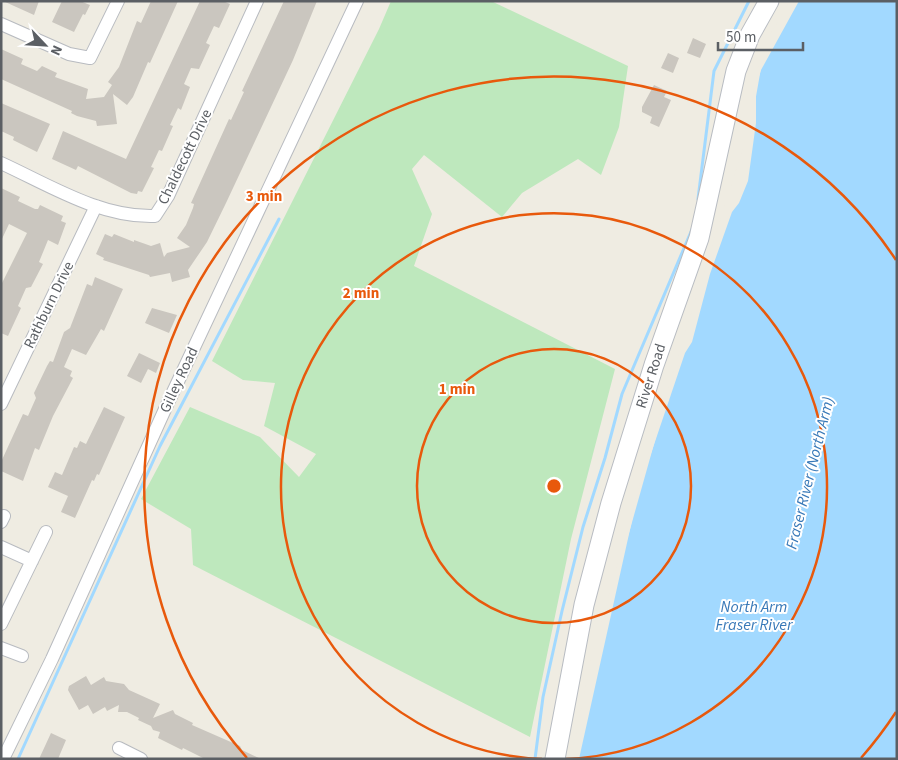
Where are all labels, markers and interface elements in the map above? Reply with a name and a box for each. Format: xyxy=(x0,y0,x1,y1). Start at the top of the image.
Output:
north arrow xyxy=(20,20,70,70)
scale bar xyxy=(718,20,803,52)
text: 50 m xyxy=(726,27,756,48)
text: N xyxy=(45,42,67,59)
street label: Chaldecott Drive xyxy=(153,106,217,208)
text: 3 min xyxy=(246,186,282,207)
street label: Rathburn Drive xyxy=(19,258,79,352)
text: 2 min xyxy=(343,283,379,304)
street label: River Road xyxy=(631,341,671,411)
street label: Gilley Road xyxy=(155,344,203,416)
text: 1 min xyxy=(439,379,475,400)
water label: Fraser River (North Arm) xyxy=(780,395,840,551)
centre of rings xyxy=(545,477,563,495)
water label: North Arm Fraser River xyxy=(716,596,794,636)

